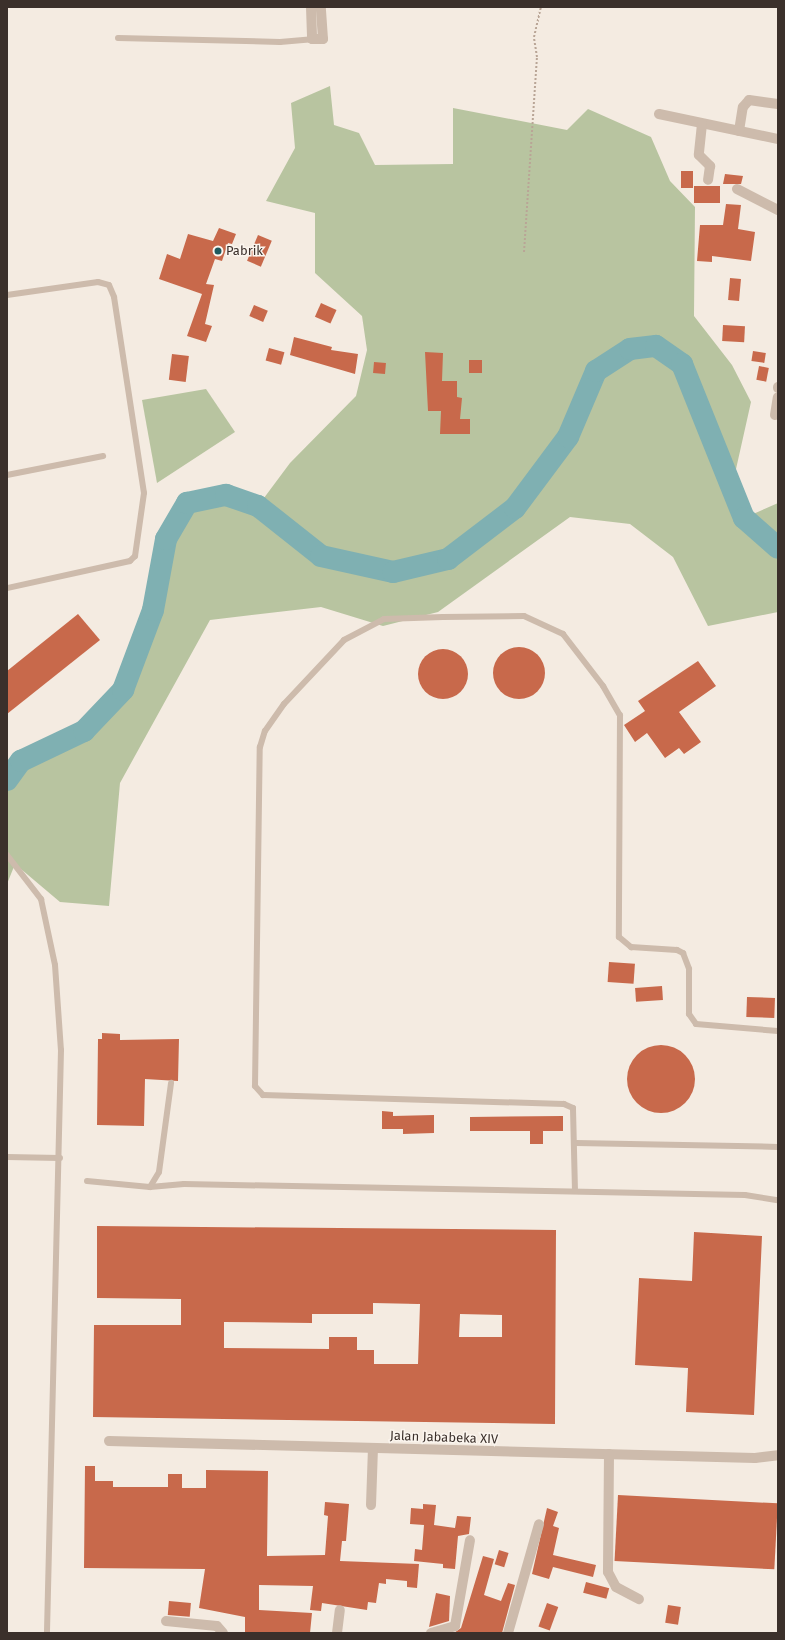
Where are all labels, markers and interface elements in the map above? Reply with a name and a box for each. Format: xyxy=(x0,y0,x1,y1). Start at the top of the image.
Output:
place label: Pabrik xyxy=(226,243,263,259)
marker: Pabrik xyxy=(213,246,223,256)
street label: Jalan Jababeka XIV xyxy=(390,1428,498,1448)

